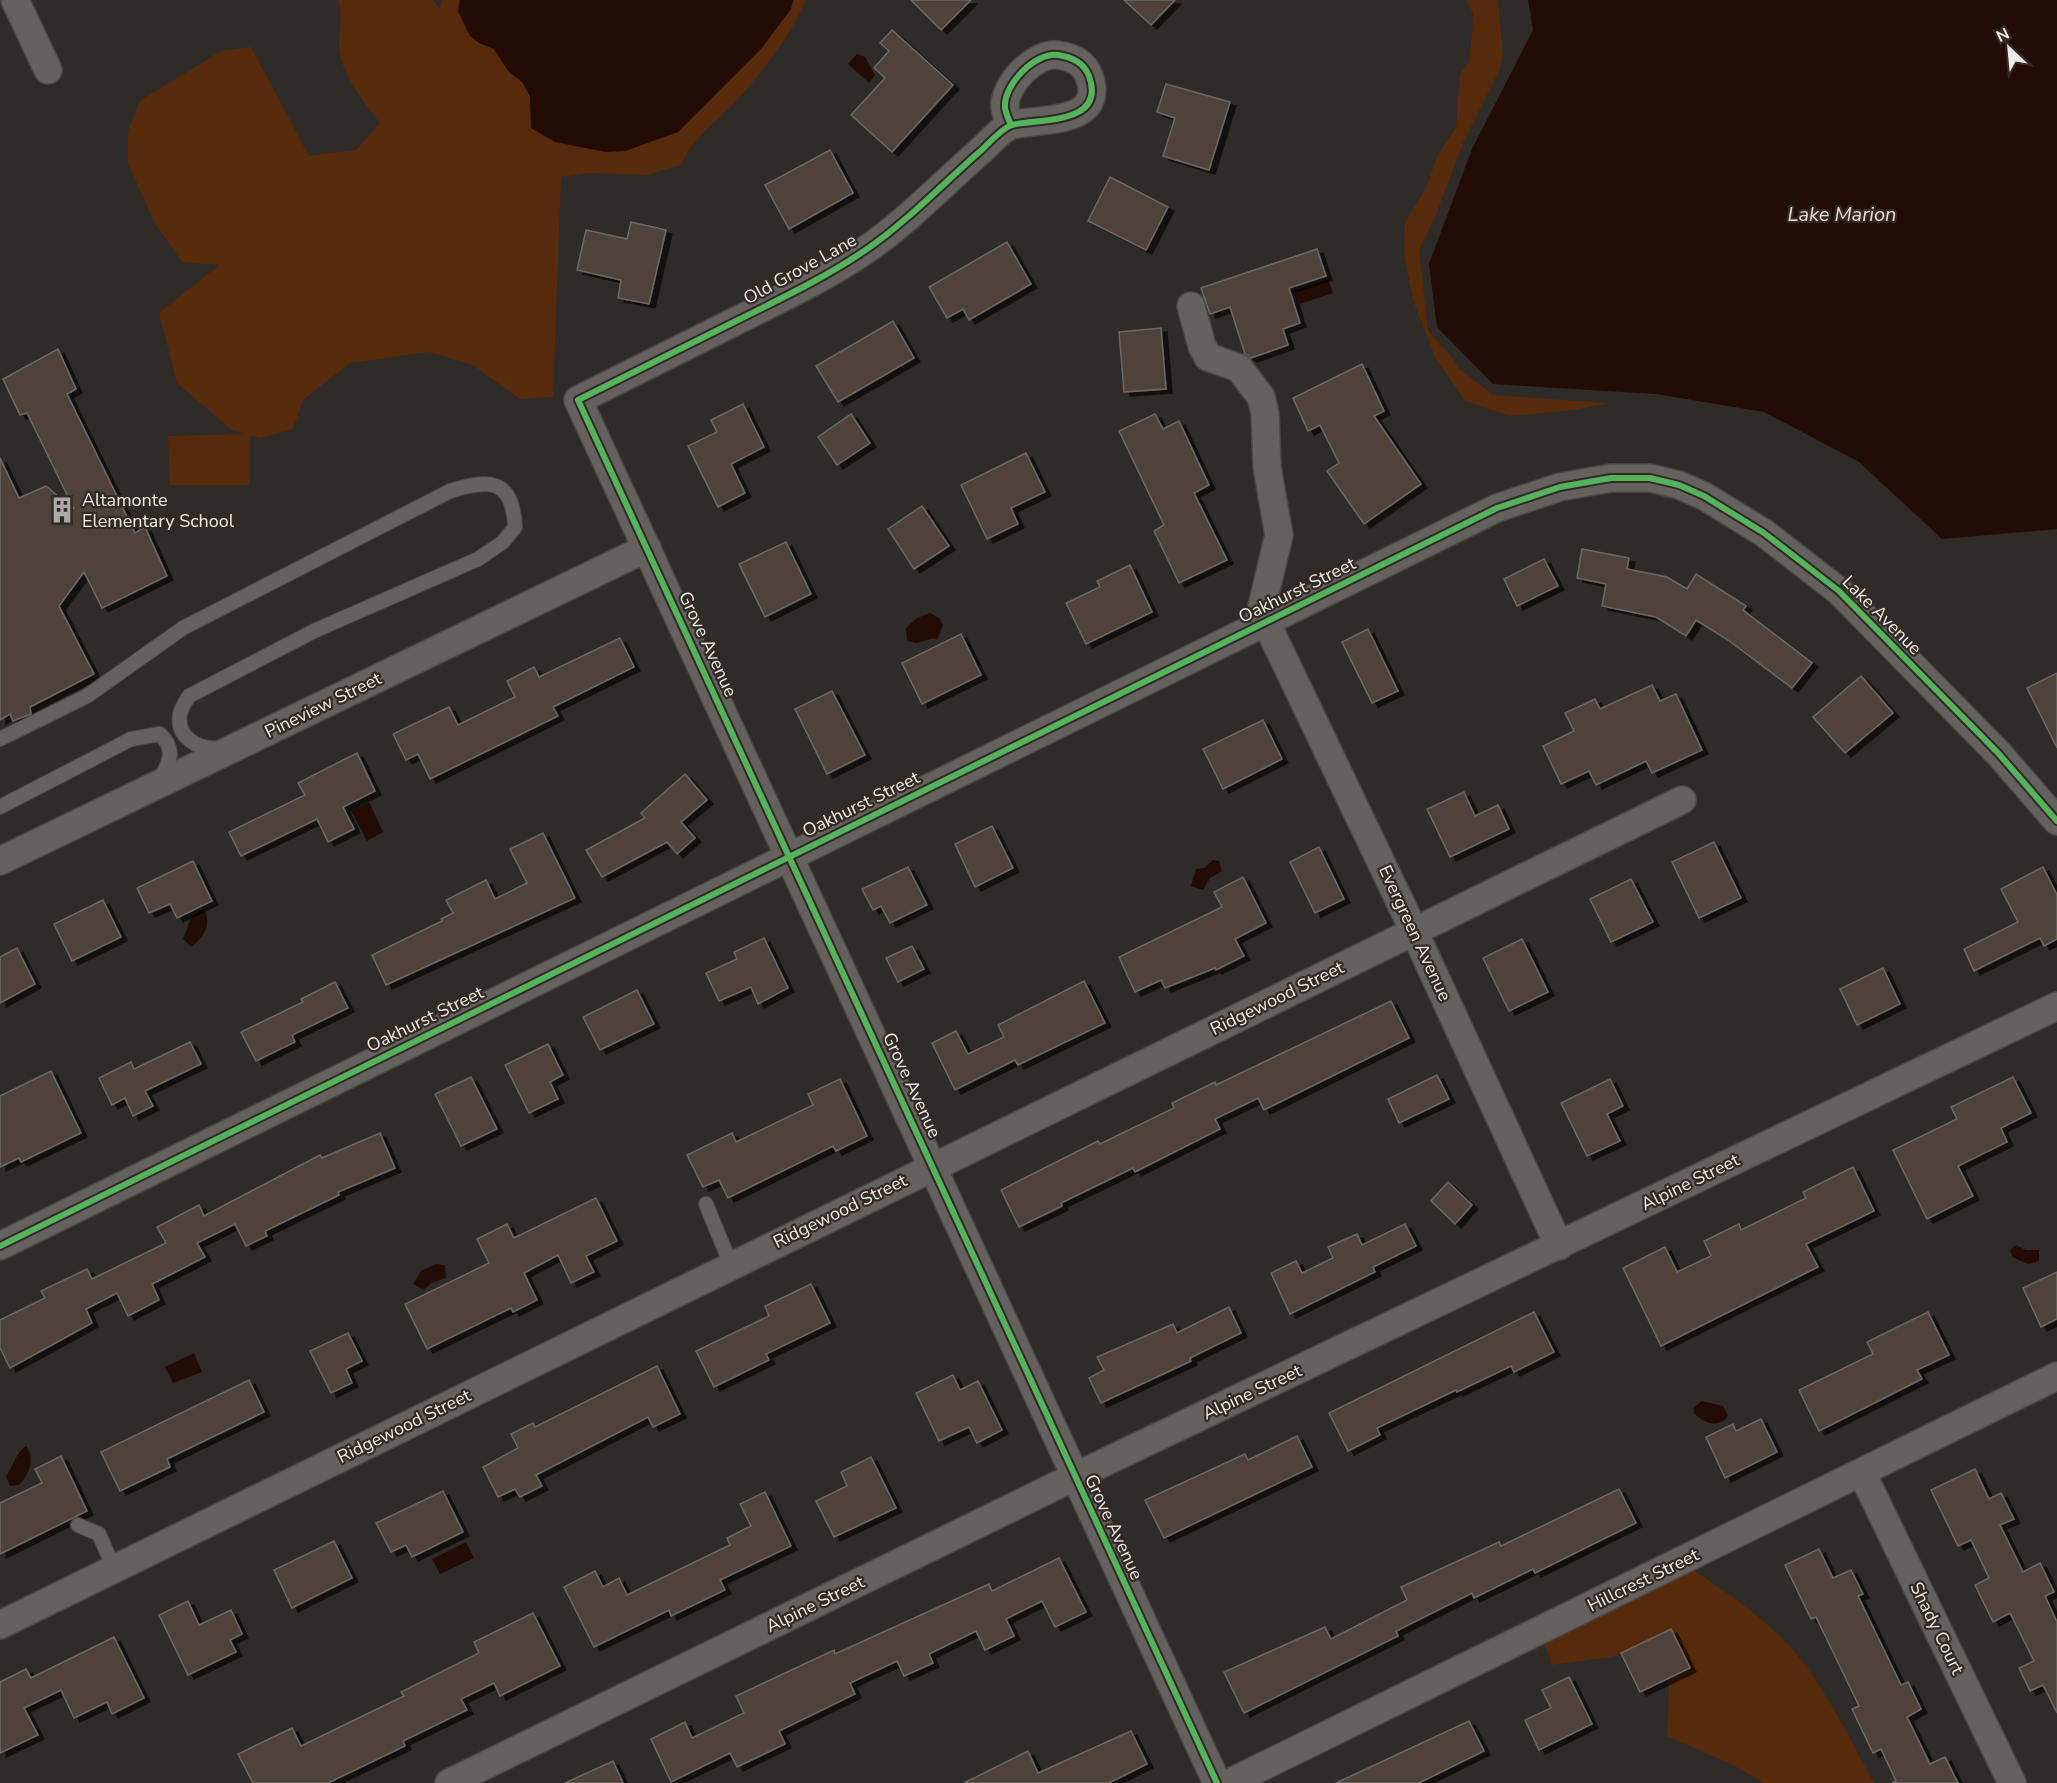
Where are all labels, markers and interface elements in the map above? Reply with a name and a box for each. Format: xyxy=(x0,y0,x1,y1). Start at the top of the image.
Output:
north arrow xyxy=(1979,18,2039,78)
text: N xyxy=(1993,23,2013,48)
water label: Lake Marion xyxy=(1788,201,1896,228)
street label: Old Grove Lane xyxy=(739,228,861,310)
place label: Altamonte Elementary School xyxy=(82,488,235,533)
building icon: Altamonte Elementary School xyxy=(47,495,77,525)
street label: Oakhurst Street xyxy=(1234,551,1360,629)
street label: Lake Avenue xyxy=(1837,570,1927,660)
street label: Grove Avenue xyxy=(673,587,743,701)
street label: Pineview Street xyxy=(261,666,386,744)
street label: Oakhurst Street xyxy=(798,765,924,843)
street label: Evergreen Avenue xyxy=(1373,861,1457,1005)
street label: Ridgewood Street xyxy=(1206,955,1348,1041)
street label: Oakhurst Street xyxy=(362,980,488,1058)
street label: Grove Avenue xyxy=(877,1028,947,1142)
street label: Alpine Street xyxy=(1637,1148,1744,1216)
street label: Ridgewood Street xyxy=(769,1168,911,1254)
street label: Alpine Street xyxy=(1199,1358,1306,1425)
street label: Ridgewood Street xyxy=(333,1383,475,1469)
street label: Grove Avenue xyxy=(1079,1470,1149,1584)
street label: Hillcrest Street xyxy=(1583,1542,1703,1617)
street label: Alpine Street xyxy=(762,1570,869,1638)
street label: Shady Court xyxy=(1904,1578,1970,1679)

